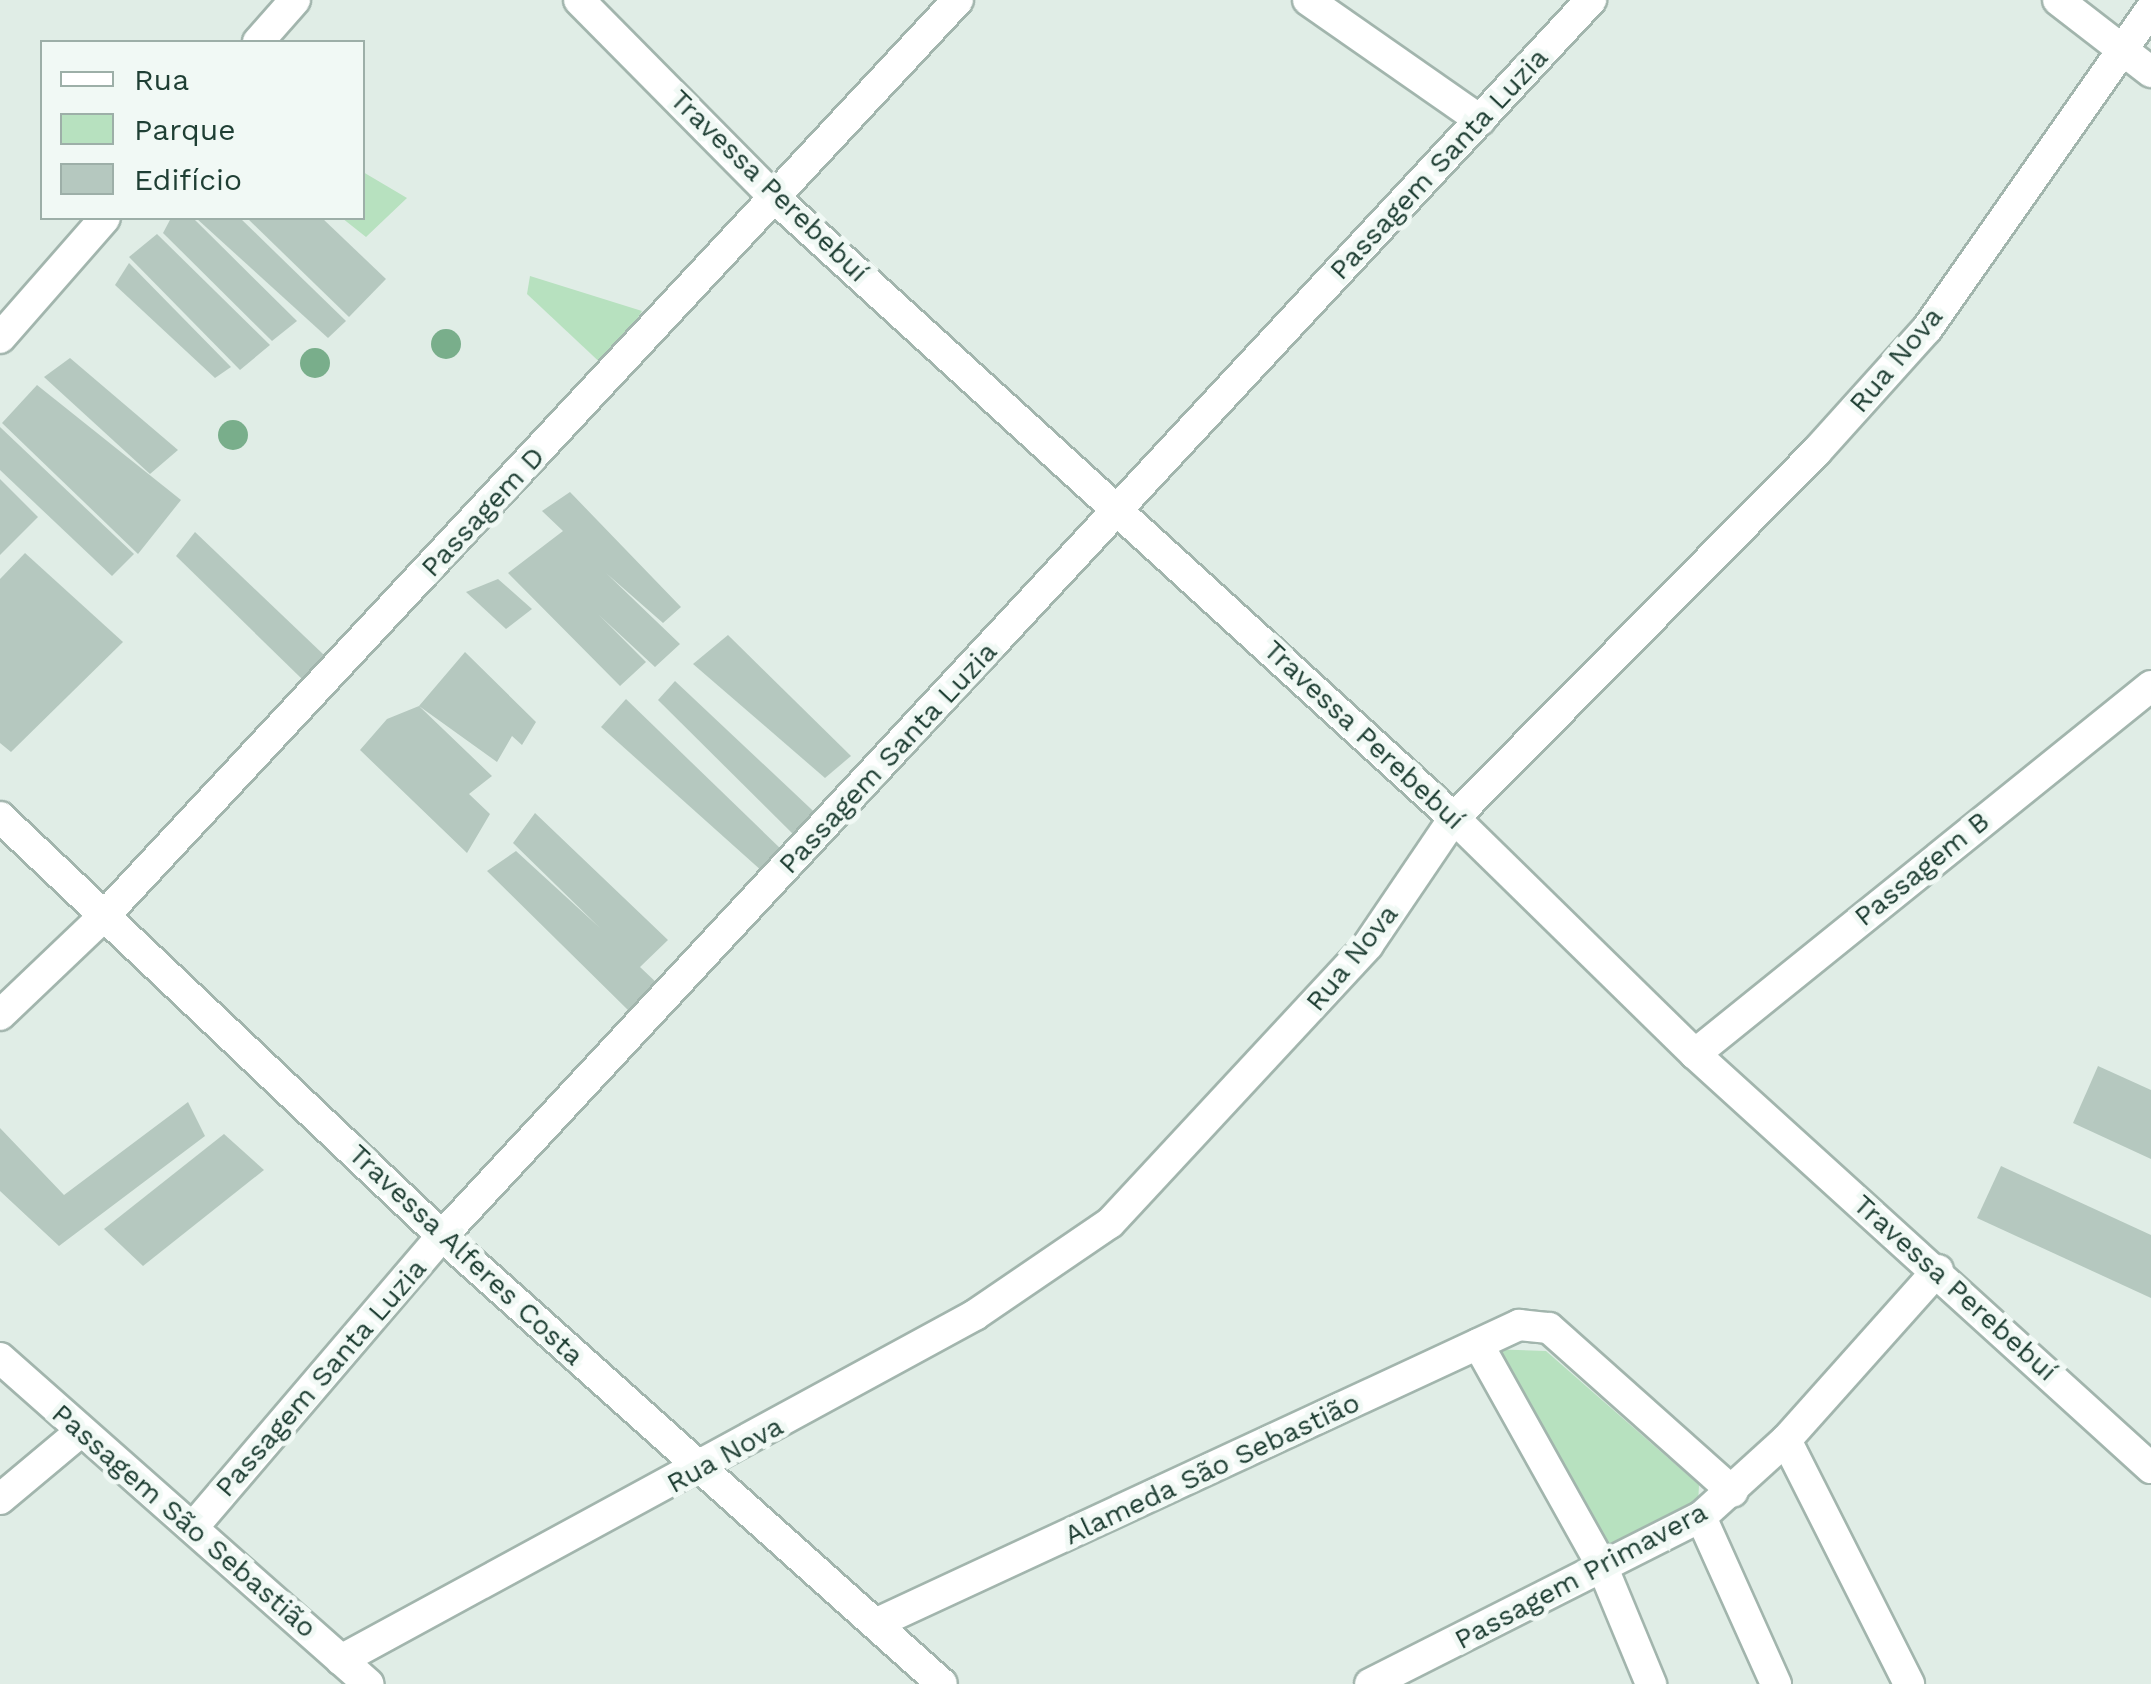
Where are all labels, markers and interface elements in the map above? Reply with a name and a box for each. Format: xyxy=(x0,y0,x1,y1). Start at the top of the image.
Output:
legend xyxy=(40,40,365,220)
street label: Passagem Santa Luzia xyxy=(1323,41,1555,287)
text: Rua xyxy=(134,62,189,97)
street label: Travessa Perebebuí xyxy=(663,83,875,289)
text: Parque xyxy=(134,112,236,147)
text: Edifício xyxy=(134,162,242,197)
street label: Rua Nova xyxy=(1842,300,1950,420)
street label: Passagem D xyxy=(414,440,552,584)
street label: Travessa Perebebuí xyxy=(1256,633,1472,837)
street label: Passagem Santa Luzia xyxy=(772,635,1004,881)
street label: Passagem B xyxy=(1848,804,1996,934)
street label: Rua Nova xyxy=(1299,898,1405,1018)
street label: Travessa Alferes Costa xyxy=(341,1137,591,1373)
street label: Travessa Perebebuí xyxy=(1846,1187,2064,1389)
street label: Passagem Santa Luzia xyxy=(208,1252,434,1504)
street label: Alameda São Sebastião xyxy=(1059,1386,1365,1552)
street label: Passagem São Sebastião xyxy=(45,1397,323,1645)
street label: Rua Nova xyxy=(661,1409,789,1501)
street label: Passagem Primavera xyxy=(1449,1495,1713,1657)

